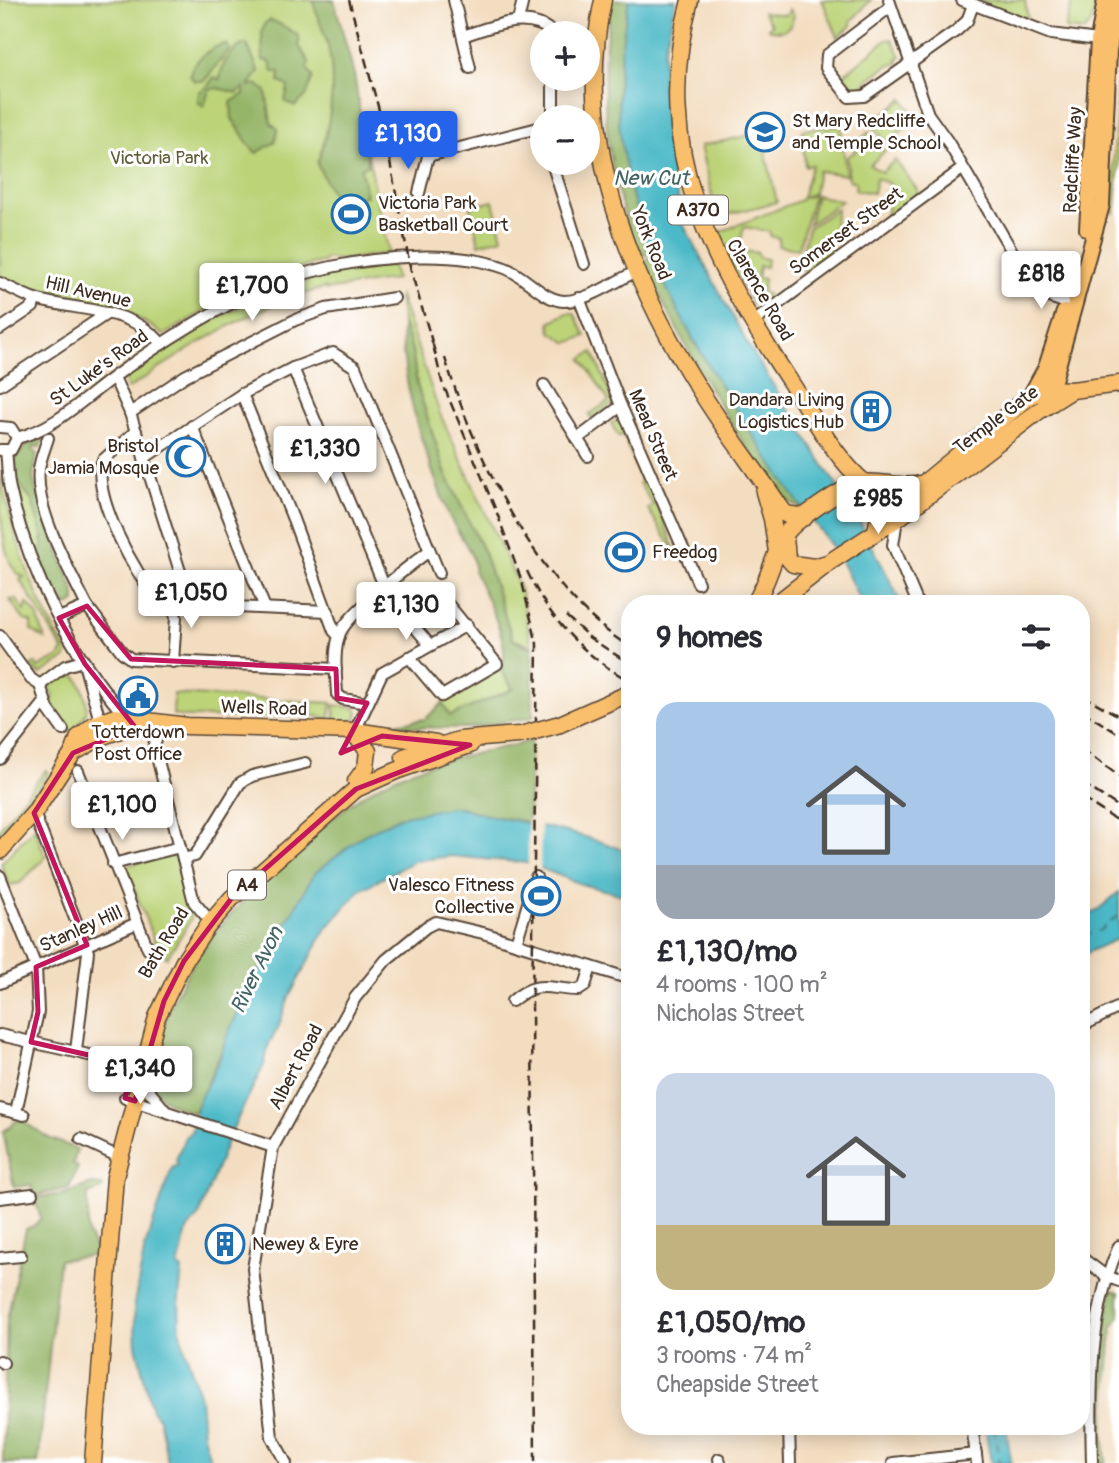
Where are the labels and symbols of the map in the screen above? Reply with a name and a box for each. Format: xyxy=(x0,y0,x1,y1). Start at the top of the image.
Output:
street label: Redcliffe Way xyxy=(1058,106,1088,214)
place label: St Mary Redcliffe and Temple School xyxy=(792,109,941,155)
pin: £1,130 xyxy=(351,111,465,171)
school or university icon: St Mary Redcliffe and Temple School xyxy=(744,111,786,153)
park label: Victoria Park xyxy=(110,146,208,170)
water label: New Cut xyxy=(613,165,691,192)
street label: Somerset Street xyxy=(784,181,908,280)
place label: Victoria Park Basketball Court xyxy=(378,191,509,237)
sports icon: Victoria Park Basketball Court xyxy=(330,193,372,235)
road number: A370 xyxy=(668,196,728,224)
street label: York Road xyxy=(625,202,677,284)
street label: Clarence Road xyxy=(721,235,799,345)
pin: £818 xyxy=(1000,252,1082,311)
pin: £1,700 xyxy=(195,264,309,323)
street label: Hill Avenue xyxy=(43,271,134,314)
street label: St Luke's Road xyxy=(45,324,153,412)
street label: Temple Gate xyxy=(949,380,1044,460)
street label: Mead Street xyxy=(623,386,683,485)
place label: Dandara Living Logistics Hub xyxy=(728,388,844,434)
building icon: Dandara Living Logistics Hub xyxy=(850,390,892,432)
pin: £1,330 xyxy=(268,426,382,486)
place label: Bristol Jamia Mosque xyxy=(48,434,160,480)
mosque icon: Bristol Jamia Mosque xyxy=(165,436,207,478)
pin: £985 xyxy=(837,476,919,536)
sports icon: Freedog xyxy=(604,531,646,573)
place label: Freedog xyxy=(652,540,717,564)
pin: £1,050 xyxy=(134,570,248,630)
pin: £1,130 xyxy=(349,582,463,642)
public building icon: Totterdown Post Office xyxy=(117,675,159,717)
street label: Wells Road xyxy=(220,694,308,722)
place label: Totterdown Post Office xyxy=(91,720,185,766)
pin: £1,100 xyxy=(65,782,179,842)
road number: A4 xyxy=(228,870,266,900)
place label: Valesco Fitness Collective xyxy=(388,873,515,919)
sports icon: Valesco Fitness Collective xyxy=(520,875,562,917)
street label: Stanley Hill xyxy=(36,900,126,958)
street label: Bath Road xyxy=(133,903,195,983)
water label: River Avon xyxy=(224,921,290,1018)
street label: Albert Road xyxy=(263,1020,329,1114)
pin: £1,340 xyxy=(83,1046,197,1106)
building icon: Newey & Eyre xyxy=(204,1223,246,1265)
place label: Newey & Eyre xyxy=(252,1232,359,1256)

